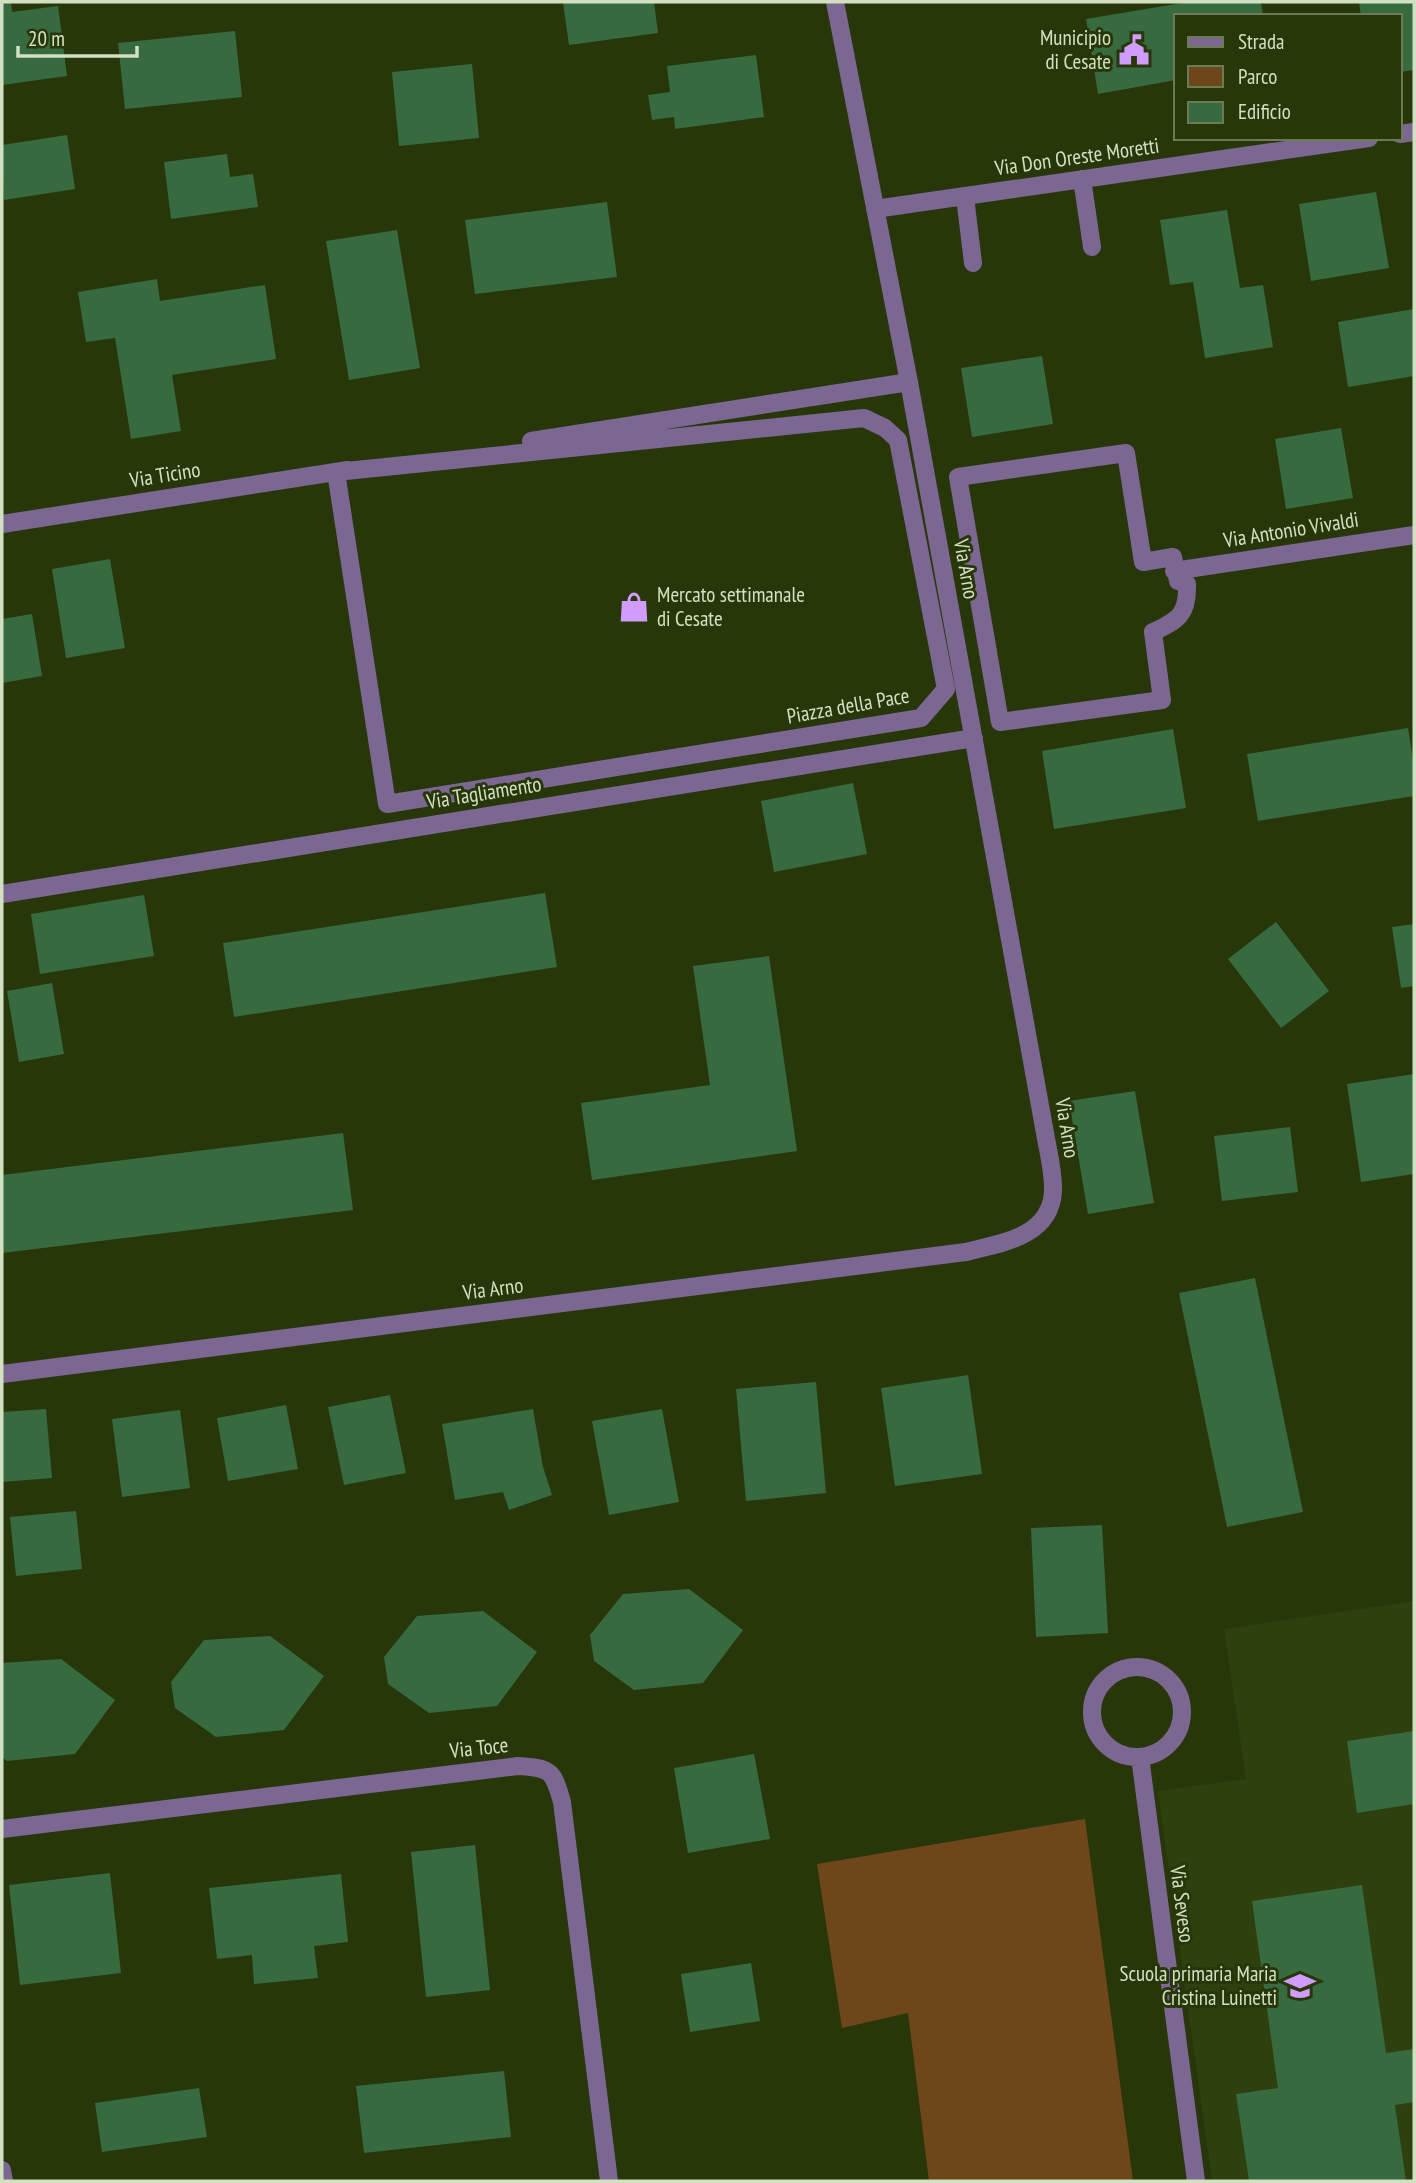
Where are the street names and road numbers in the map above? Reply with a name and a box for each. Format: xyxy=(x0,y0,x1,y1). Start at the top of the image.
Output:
street label: Via Don Oreste Moretti xyxy=(992,132,1161,182)
street label: Via Ticino xyxy=(127,456,202,494)
street label: Via Antonio Vivaldi xyxy=(1220,505,1360,554)
street label: Via Arno xyxy=(948,536,985,601)
street label: Piazza della Pace xyxy=(785,681,911,730)
street label: Via Tagliamento xyxy=(424,770,543,815)
street label: Via Arno xyxy=(1049,1095,1086,1160)
street label: Via Arno xyxy=(460,1271,525,1306)
street label: Via Toce xyxy=(447,1731,510,1764)
street label: Via Seveso xyxy=(1164,1863,1201,1944)

